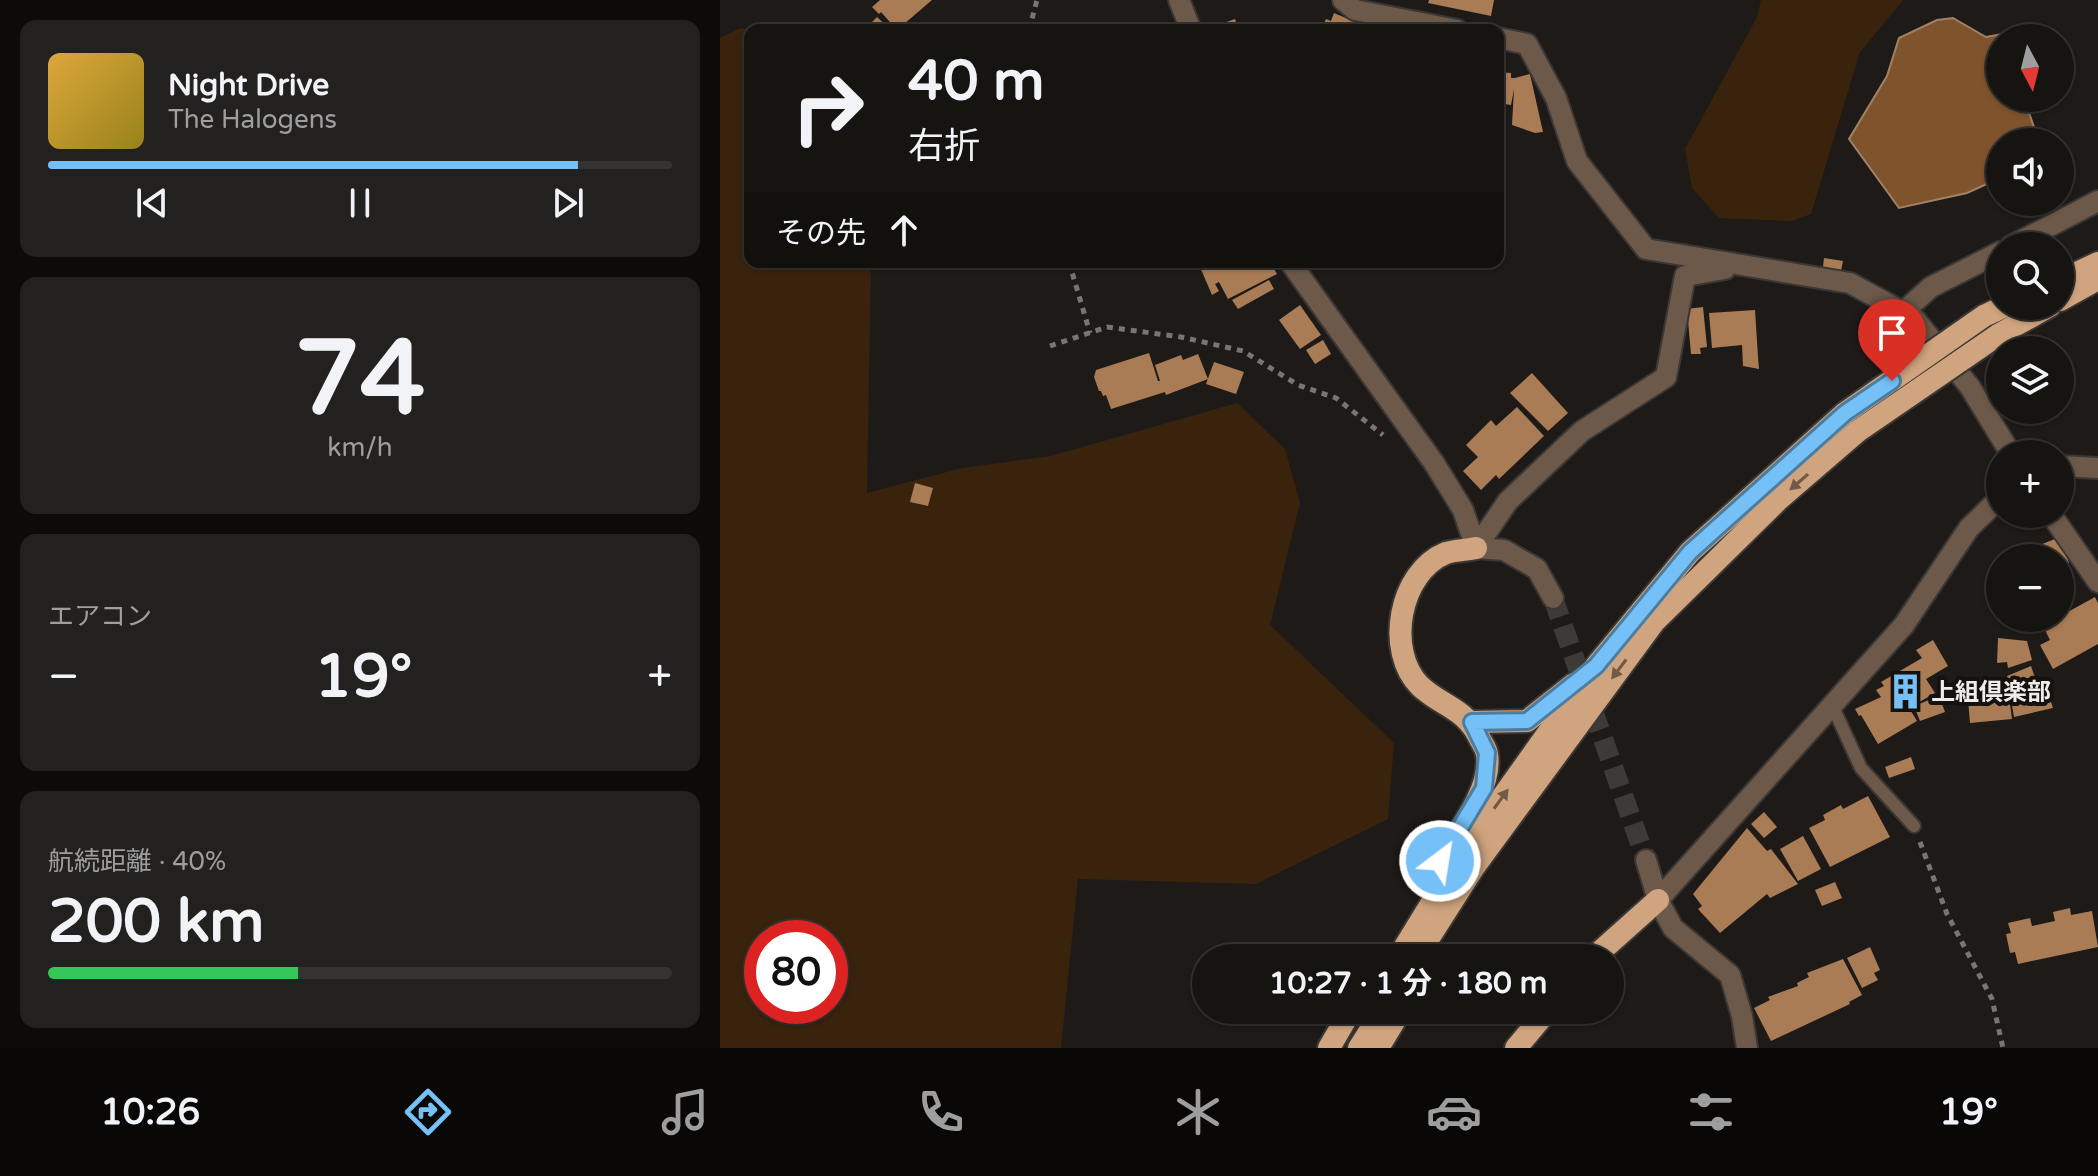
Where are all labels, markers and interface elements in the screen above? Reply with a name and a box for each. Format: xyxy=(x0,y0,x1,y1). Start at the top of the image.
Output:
north arrow xyxy=(1986,24,2074,112)
map controls xyxy=(1986,24,2074,632)
text: 40 m xyxy=(908,48,1044,115)
icon: right xyxy=(776,56,880,160)
text: Night Drive xyxy=(168,67,329,104)
text: The Halogens xyxy=(168,104,337,135)
text: 右折 xyxy=(908,125,980,168)
button: sound xyxy=(1986,128,2074,216)
icon: previous xyxy=(130,181,174,225)
icon: pause xyxy=(338,181,382,225)
icon: next xyxy=(546,181,590,225)
icon: ahead xyxy=(882,208,926,252)
text: その先 xyxy=(776,215,866,252)
button: search xyxy=(1986,232,2074,320)
pin xyxy=(1858,299,1926,381)
icon: arrive xyxy=(1870,311,1914,355)
text: 74 xyxy=(295,317,425,442)
button: layers xyxy=(1986,336,2074,424)
text: km/h xyxy=(327,432,393,463)
button: + xyxy=(1986,440,2074,528)
one-way arrow xyxy=(1789,473,1809,490)
button: − xyxy=(1986,544,2074,632)
text: エアコン xyxy=(48,601,152,632)
text: 19° xyxy=(314,641,412,713)
text: − xyxy=(48,651,79,704)
text: + xyxy=(647,651,672,704)
one-way arrow xyxy=(1612,659,1628,679)
building icon: 上組倶楽部 xyxy=(1886,673,1924,711)
place label: 上組倶楽部 xyxy=(1931,678,2051,707)
one-way arrow xyxy=(1493,788,1508,809)
position arrow xyxy=(1398,819,1482,903)
text: 航続距離 · 40% xyxy=(48,846,226,877)
text: 200 km xyxy=(48,886,264,958)
speed limit sign: 80 xyxy=(744,920,848,1024)
text: 10:27 · 1 分 · 180 m xyxy=(1269,965,1547,1002)
icon: directions xyxy=(400,1084,456,1140)
icon: music xyxy=(657,1084,713,1140)
icon: phone xyxy=(913,1084,969,1140)
icon: climate xyxy=(1170,1084,1226,1140)
icon: car xyxy=(1426,1084,1482,1140)
icon: filters xyxy=(1683,1084,1739,1140)
text: 10:26 xyxy=(100,1091,200,1134)
text: 19° xyxy=(1939,1091,1998,1134)

